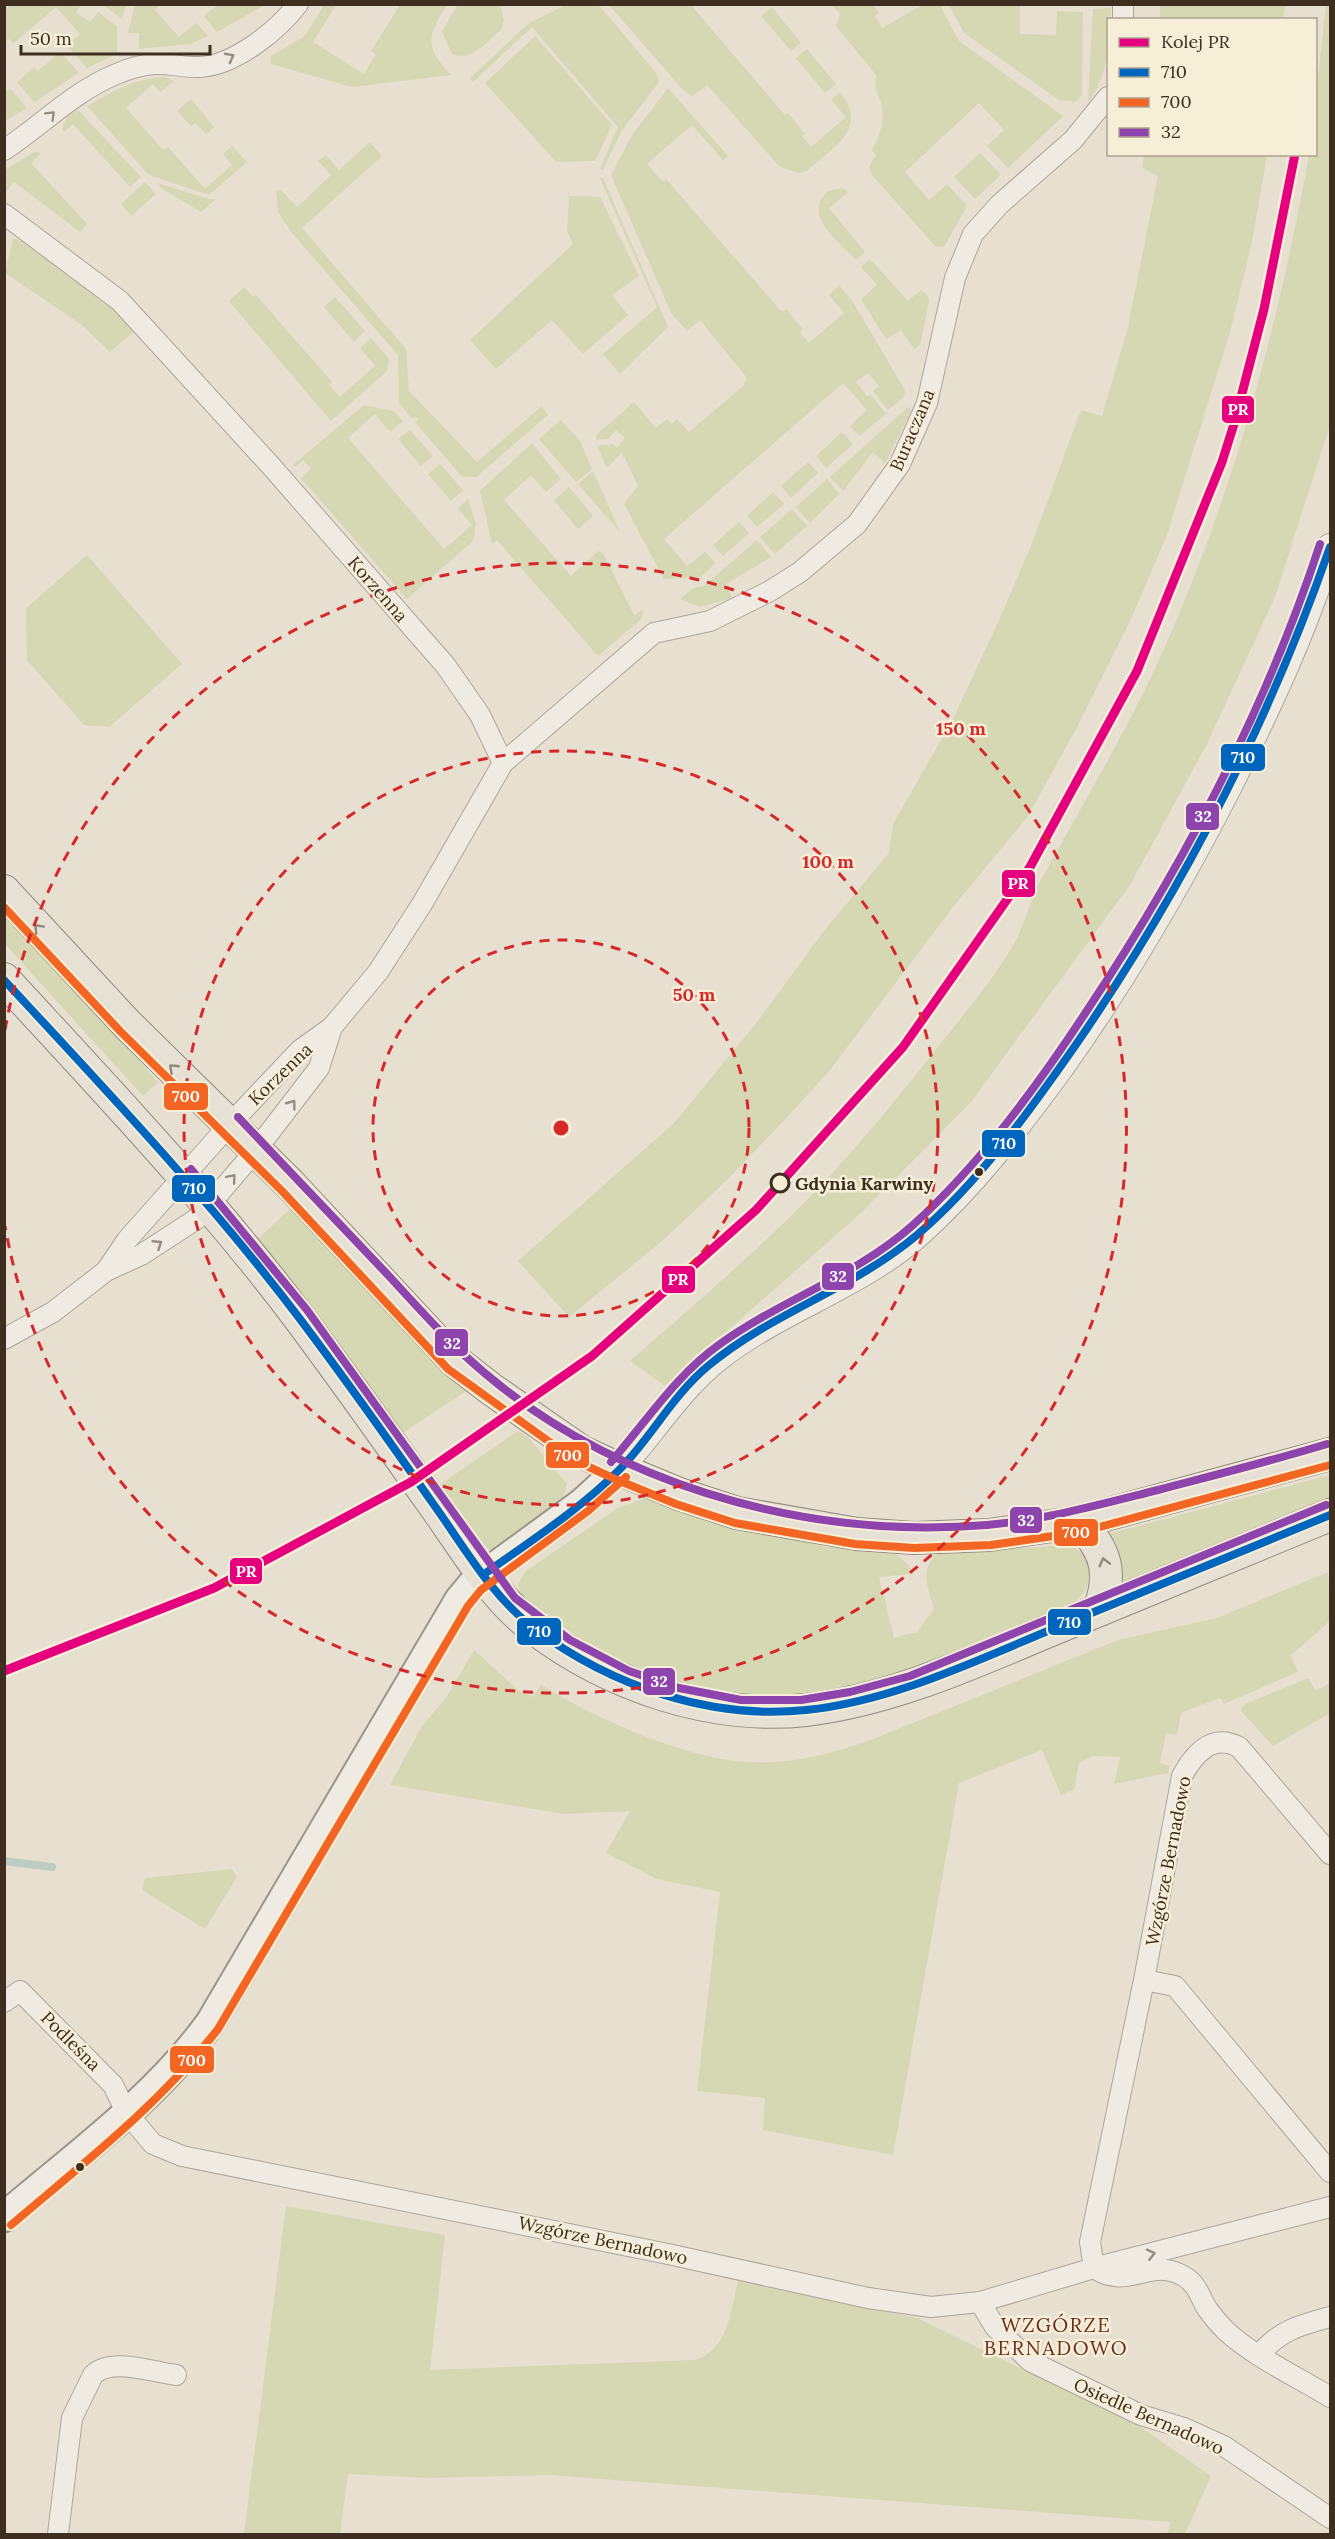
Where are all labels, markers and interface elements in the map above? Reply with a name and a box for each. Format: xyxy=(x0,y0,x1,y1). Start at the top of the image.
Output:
scale bar xyxy=(21,18,210,56)
legend xyxy=(1107,18,1317,156)
text: 50 m xyxy=(30,27,72,50)
text: Kolej PR xyxy=(1161,30,1230,53)
one-way arrow xyxy=(224,53,234,64)
text: 710 xyxy=(1161,60,1187,83)
text: 700 xyxy=(1161,90,1192,113)
one-way arrow xyxy=(43,111,54,122)
text: 32 xyxy=(1161,120,1181,143)
street label: Buraczana xyxy=(884,385,940,475)
line badge: PR xyxy=(1221,395,1255,424)
text: PR xyxy=(1227,399,1249,419)
street label: Korzenna xyxy=(343,551,413,627)
text: 150 m xyxy=(936,717,986,740)
line badge: 710 xyxy=(1220,743,1266,772)
text: 710 xyxy=(1231,747,1255,767)
line badge: 32 xyxy=(1185,802,1220,831)
text: 32 xyxy=(1194,806,1212,826)
text: 100 m xyxy=(802,850,854,873)
line badge: PR xyxy=(1001,869,1036,898)
text: PR xyxy=(1007,873,1029,893)
one-way arrow xyxy=(34,924,45,934)
text: 50 m xyxy=(673,983,716,1006)
street label: Korzenna xyxy=(243,1038,317,1110)
one-way arrow xyxy=(170,1065,181,1076)
line badge: 700 xyxy=(163,1082,209,1111)
text: 700 xyxy=(172,1086,200,1106)
one-way arrow xyxy=(284,1100,295,1111)
centre of rings xyxy=(551,1118,571,1138)
line badge: 710 xyxy=(981,1129,1026,1158)
text: 710 xyxy=(992,1133,1016,1153)
unlabelled marker xyxy=(973,1166,985,1178)
place label: Gdynia Karwiny xyxy=(795,1172,933,1195)
marker: Gdynia Karwiny xyxy=(770,1173,790,1193)
line badge: 710 xyxy=(171,1174,216,1203)
one-way arrow xyxy=(225,1174,236,1185)
text: 710 xyxy=(182,1178,206,1198)
one-way arrow xyxy=(151,1240,162,1251)
line badge: 32 xyxy=(821,1262,855,1291)
line badge: PR xyxy=(661,1265,696,1294)
text: 32 xyxy=(829,1266,847,1286)
text: PR xyxy=(667,1269,689,1289)
line badge: 32 xyxy=(434,1328,469,1357)
text: 32 xyxy=(443,1333,461,1353)
line badge: 700 xyxy=(545,1441,590,1469)
text: 700 xyxy=(554,1445,582,1465)
line badge: 32 xyxy=(1009,1506,1043,1534)
text: 32 xyxy=(1017,1510,1035,1530)
line badge: 700 xyxy=(1053,1518,1099,1547)
text: 700 xyxy=(1062,1522,1090,1542)
line badge: PR xyxy=(229,1557,263,1585)
one-way arrow xyxy=(1099,1558,1112,1568)
text: PR xyxy=(235,1561,257,1581)
line badge: 710 xyxy=(1047,1608,1092,1636)
text: 710 xyxy=(1057,1612,1081,1632)
line badge: 710 xyxy=(516,1617,562,1646)
text: 710 xyxy=(527,1621,551,1641)
line badge: 32 xyxy=(642,1667,676,1696)
text: 32 xyxy=(650,1671,668,1691)
street label: Wzgórze Bernadowo xyxy=(1140,1774,1196,1948)
street label: Podleśna xyxy=(36,2006,106,2076)
line badge: 700 xyxy=(169,2045,215,2074)
text: 700 xyxy=(178,2050,206,2070)
unlabelled marker xyxy=(74,2161,86,2173)
street label: Wzgórze Bernadowo xyxy=(516,2211,690,2269)
one-way arrow xyxy=(1146,2248,1156,2261)
district label: WZGÓRZE BERNADOWO xyxy=(984,2312,1128,2360)
street label: Osiedle Bernadowo xyxy=(1070,2372,1228,2460)

